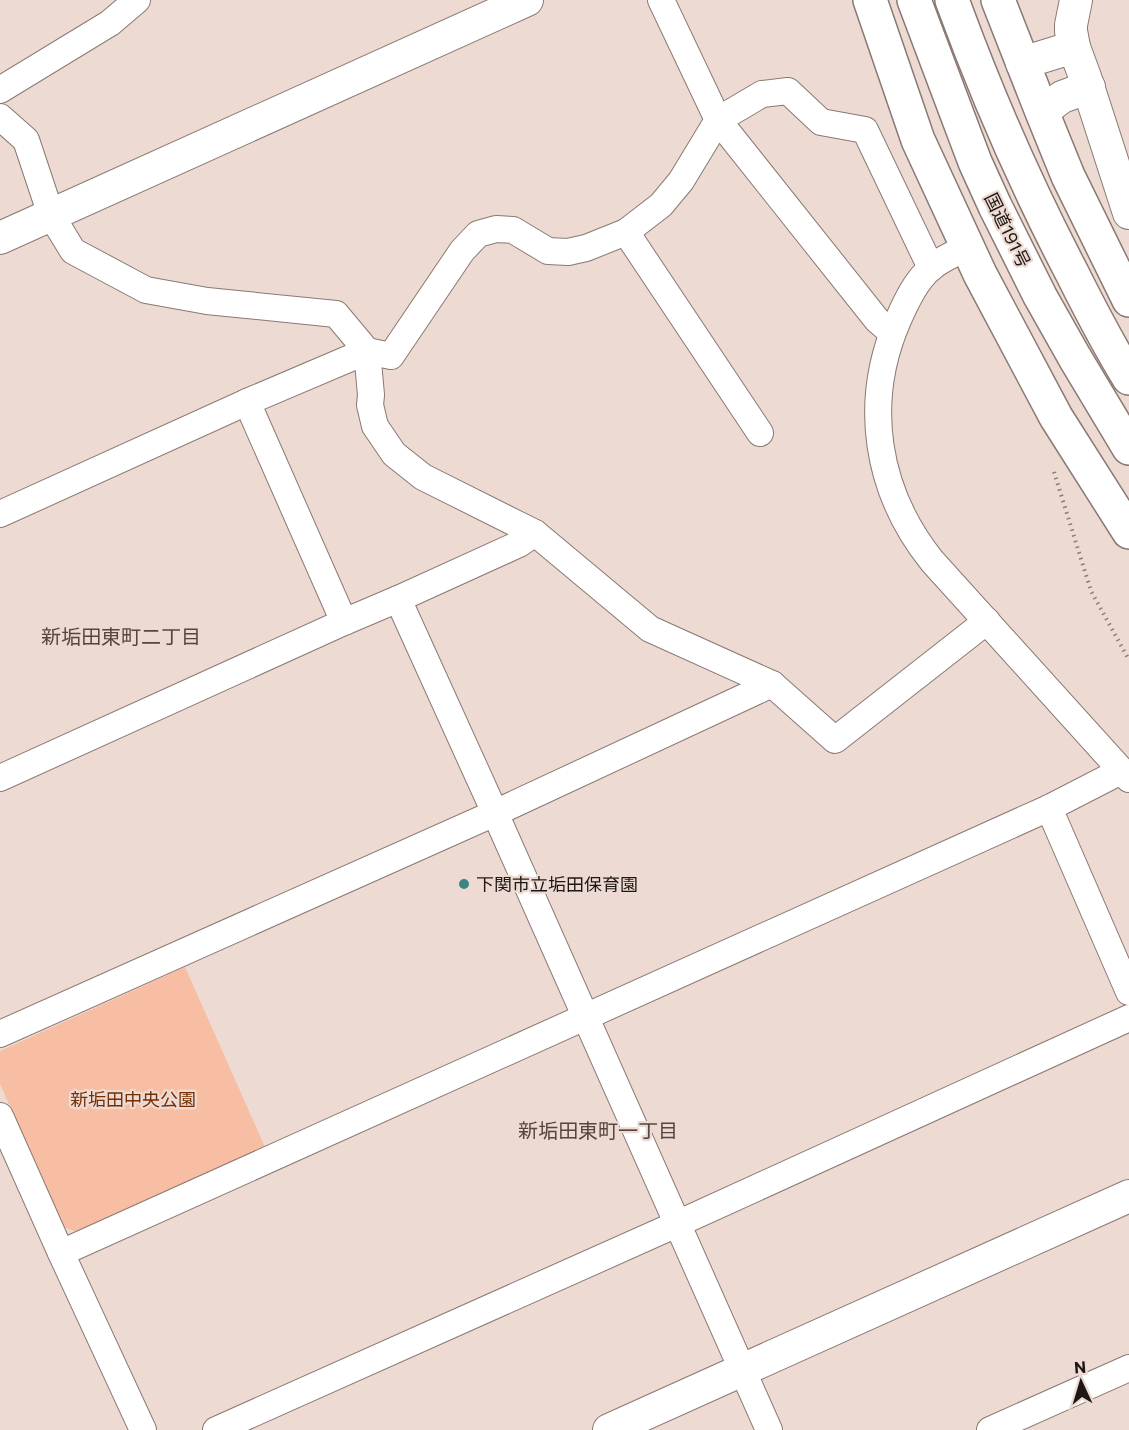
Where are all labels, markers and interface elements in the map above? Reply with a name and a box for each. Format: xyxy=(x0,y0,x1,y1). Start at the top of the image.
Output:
street label: 国道191号 xyxy=(981,189,1035,271)
district label: 新垢田東町二丁目 xyxy=(41,624,201,648)
place label: 下関市立垢田保育園 xyxy=(476,873,638,895)
marker: 下関市立垢田保育園 xyxy=(457,877,471,891)
park label: 新垢田中央公園 xyxy=(70,1088,196,1110)
district label: 新垢田東町一丁目 xyxy=(518,1118,678,1142)
north arrow xyxy=(1051,1352,1111,1412)
text: N xyxy=(1073,1357,1087,1376)

